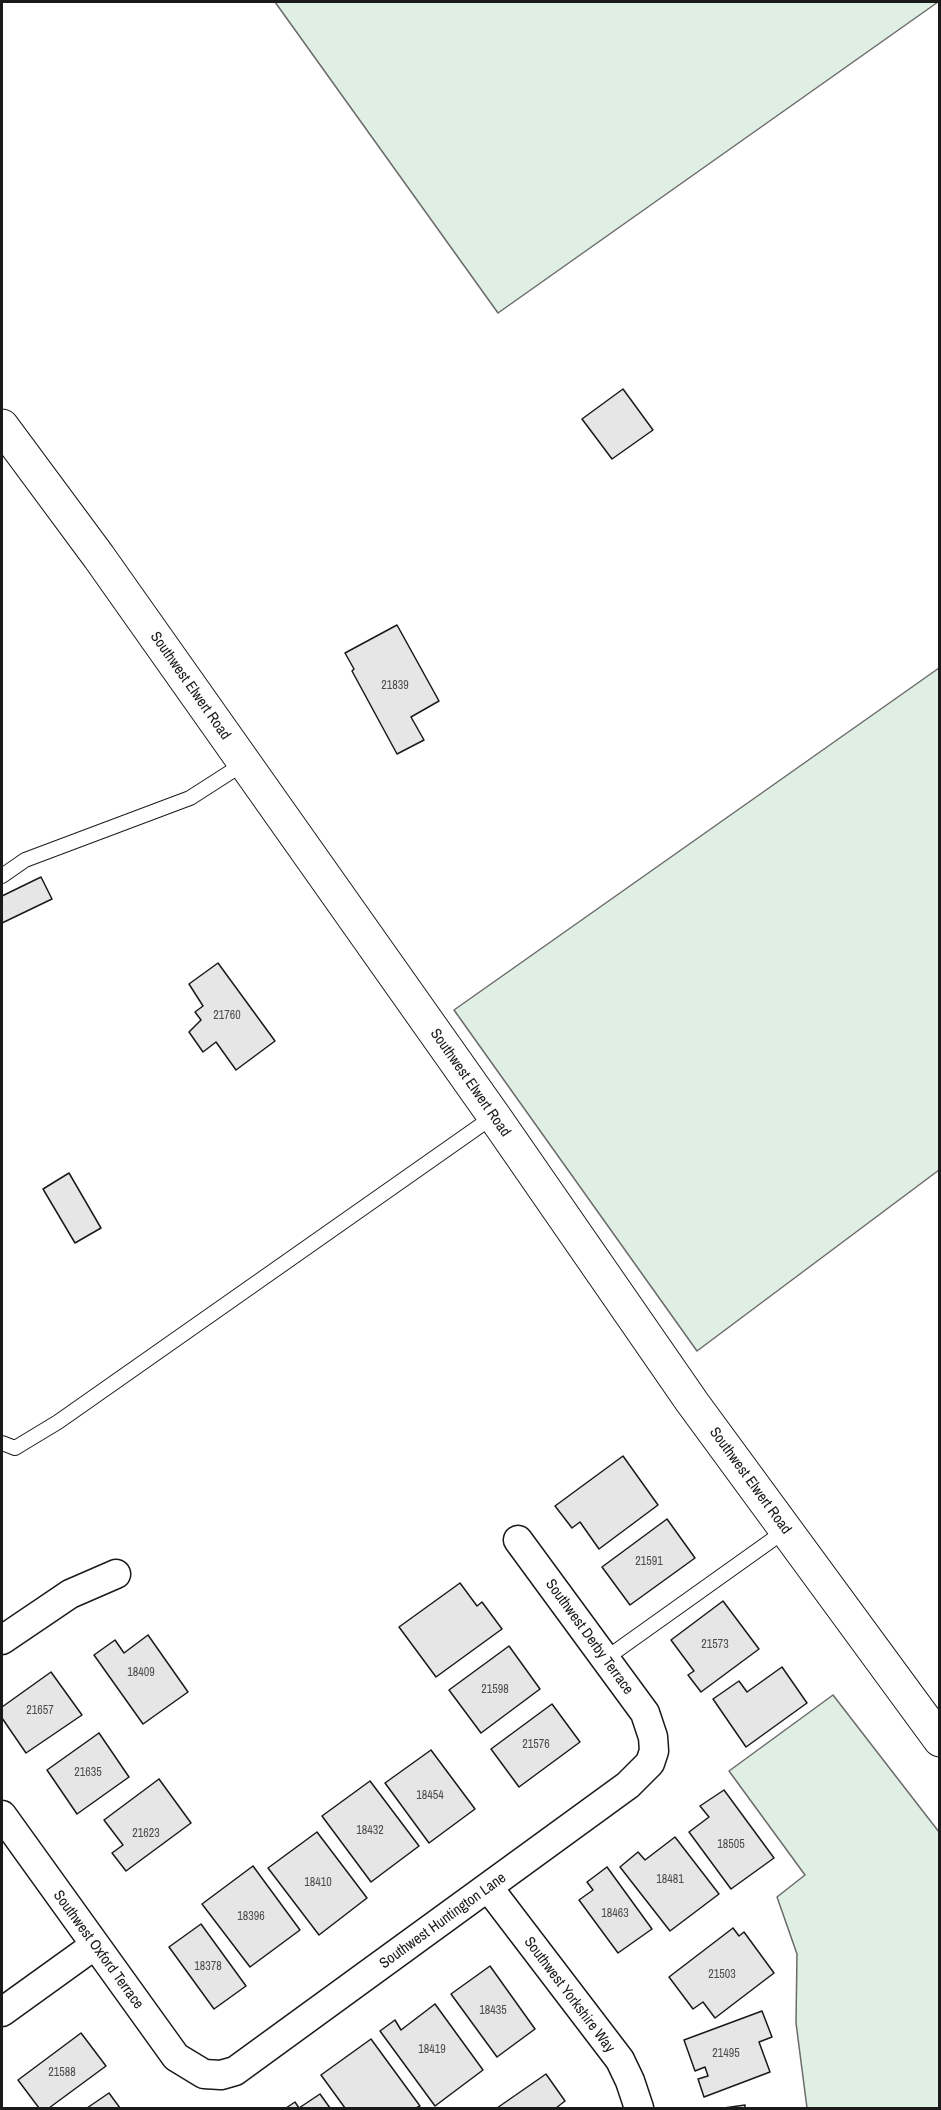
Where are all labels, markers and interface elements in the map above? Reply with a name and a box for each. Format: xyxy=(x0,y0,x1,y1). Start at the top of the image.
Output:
street label: Southwest Elwert Road xyxy=(146,628,234,744)
house number: 21839 xyxy=(381,679,409,693)
house number: 21760 xyxy=(213,1009,241,1023)
street label: Southwest Elwert Road xyxy=(426,1025,514,1141)
street label: Southwest Elwert Road xyxy=(705,1424,795,1538)
house number: 21591 xyxy=(635,1555,663,1569)
street label: Southwest Derby Terrace xyxy=(541,1576,637,1698)
house number: 21573 xyxy=(701,1638,729,1652)
house number: 18409 xyxy=(127,1666,155,1680)
house number: 21598 xyxy=(481,1683,509,1697)
house number: 21657 xyxy=(26,1704,54,1718)
house number: 21576 xyxy=(522,1738,550,1752)
house number: 21635 xyxy=(74,1766,102,1780)
house number: 18454 xyxy=(416,1789,444,1803)
house number: 18432 xyxy=(356,1824,384,1838)
house number: 21623 xyxy=(132,1827,160,1841)
house number: 18505 xyxy=(717,1838,745,1852)
street label: Southwest Huntington Lane xyxy=(376,1869,510,1973)
house number: 18481 xyxy=(656,1873,684,1887)
house number: 18410 xyxy=(304,1876,332,1890)
street label: Southwest Oxford Terrace xyxy=(49,1887,147,2013)
house number: 18463 xyxy=(601,1907,629,1921)
house number: 18396 xyxy=(237,1910,265,1924)
street label: Southwest Yorkshire Way xyxy=(520,1934,618,2056)
house number: 18378 xyxy=(194,1960,222,1974)
house number: 21503 xyxy=(708,1968,736,1982)
house number: 18435 xyxy=(479,2004,507,2018)
house number: 18419 xyxy=(418,2043,446,2057)
house number: 21495 xyxy=(712,2047,740,2061)
house number: 21588 xyxy=(48,2066,76,2080)

